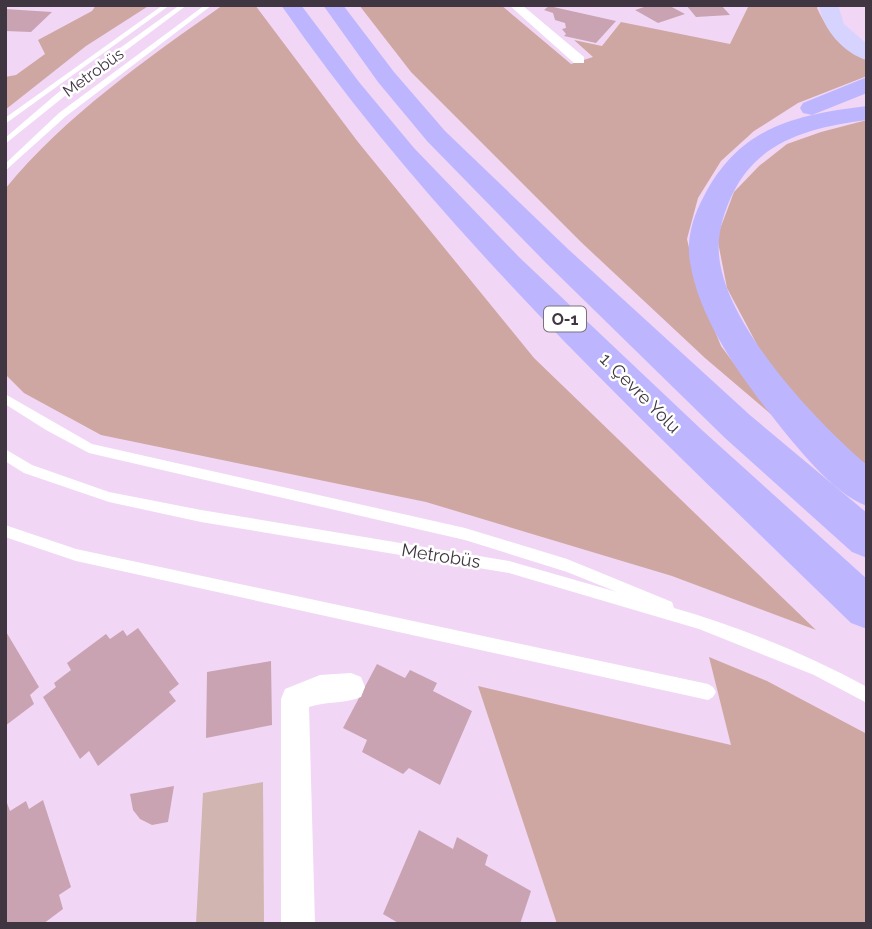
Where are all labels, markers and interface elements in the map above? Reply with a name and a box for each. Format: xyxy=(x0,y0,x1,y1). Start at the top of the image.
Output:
street label: Metrobüs xyxy=(59,44,128,101)
road number: O-1 xyxy=(544,306,586,332)
street label: 1. Çevre Yolu xyxy=(596,348,685,437)
street label: Metrobüs xyxy=(400,539,482,572)

